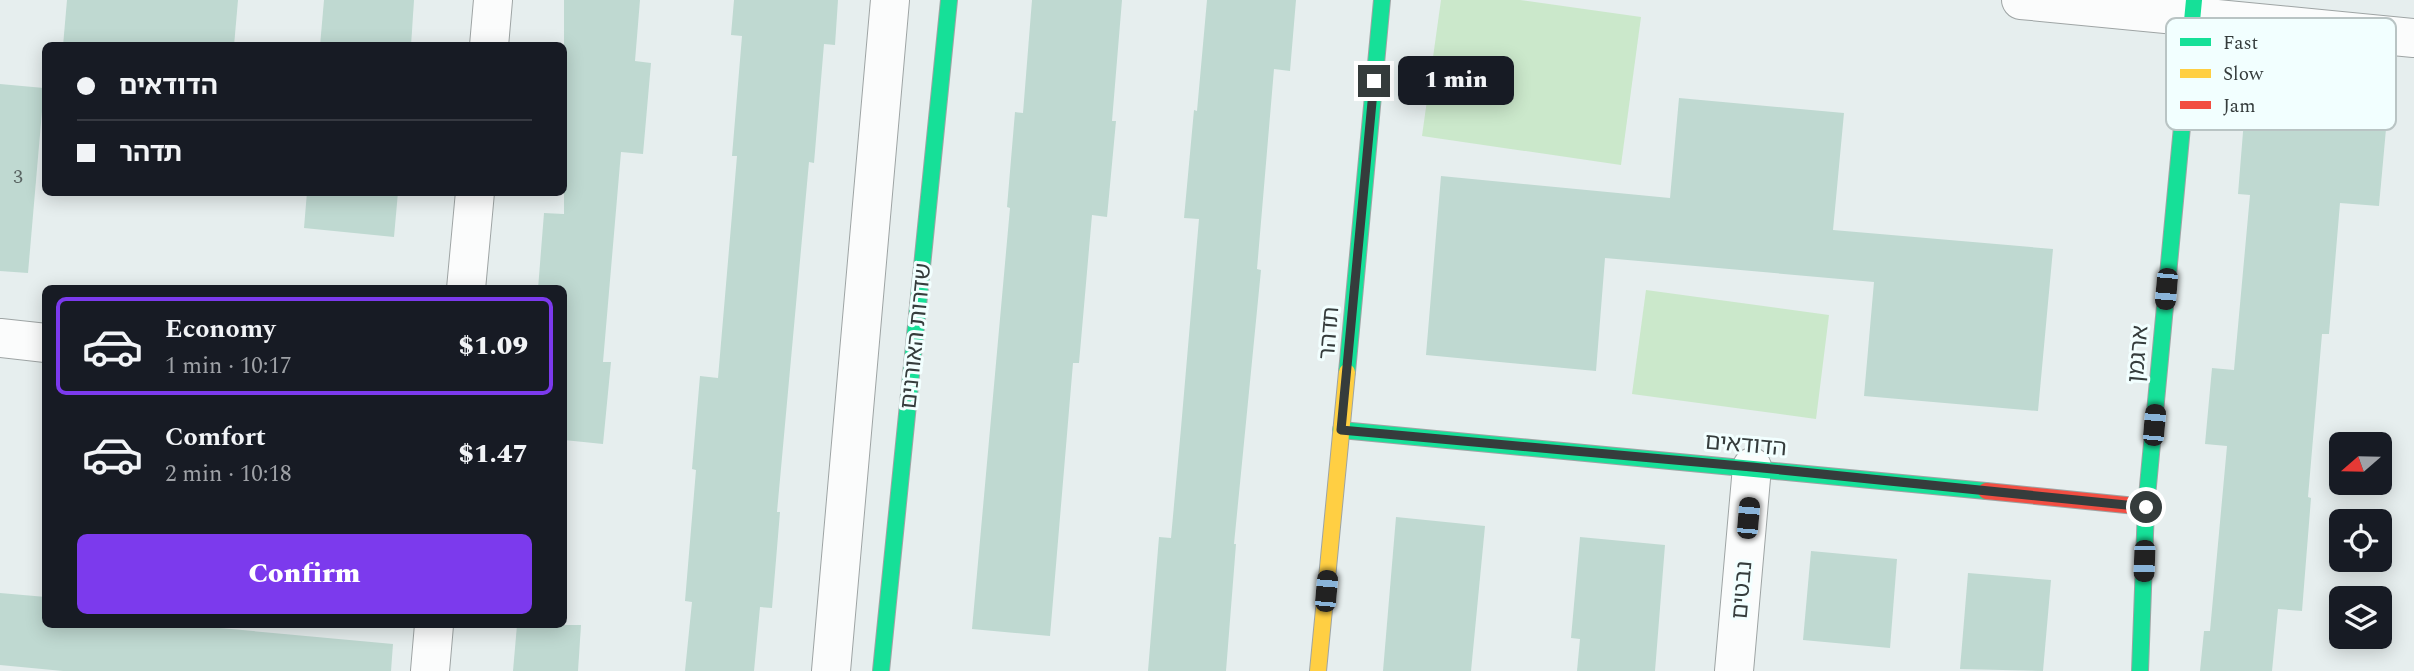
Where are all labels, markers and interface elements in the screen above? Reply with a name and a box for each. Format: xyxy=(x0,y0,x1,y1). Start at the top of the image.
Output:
legend xyxy=(2166,18,2396,130)
text: Fast xyxy=(2223,29,2259,58)
callout: 1 min xyxy=(1398,56,1514,106)
text: Slow xyxy=(2223,60,2264,89)
text: 1 min xyxy=(1424,63,1488,98)
route end xyxy=(1358,65,1390,97)
text: הדודאים xyxy=(119,66,218,106)
text: Jam xyxy=(2223,92,2255,121)
text: תדהר xyxy=(119,133,182,173)
house number: 3 xyxy=(13,163,23,192)
street label: שדרות האורנים xyxy=(891,261,942,411)
car xyxy=(2154,267,2179,311)
street label: תדהר xyxy=(1310,305,1349,361)
text: Economy xyxy=(165,309,275,349)
icon: car xyxy=(81,315,144,378)
street label: ארגמן xyxy=(2119,324,2158,384)
text: $1.09 xyxy=(458,326,528,366)
text: 1 min · 10:17 xyxy=(165,349,292,384)
car xyxy=(2142,403,2167,447)
text: Comfort xyxy=(165,417,266,457)
icon: car xyxy=(81,423,144,486)
street label: הדודאים xyxy=(1703,424,1788,467)
north arrow xyxy=(2329,432,2392,495)
map controls xyxy=(2329,432,2392,649)
text: $1.47 xyxy=(458,434,528,474)
text: 2 min · 10:18 xyxy=(165,457,292,492)
route start xyxy=(2130,491,2162,523)
car xyxy=(1736,496,1761,540)
button: locate xyxy=(2329,509,2392,572)
button: Confirm xyxy=(77,534,532,614)
car xyxy=(2133,540,2156,582)
street label: נבטים xyxy=(1723,560,1762,621)
car xyxy=(1314,569,1339,613)
button: layers xyxy=(2329,586,2392,649)

